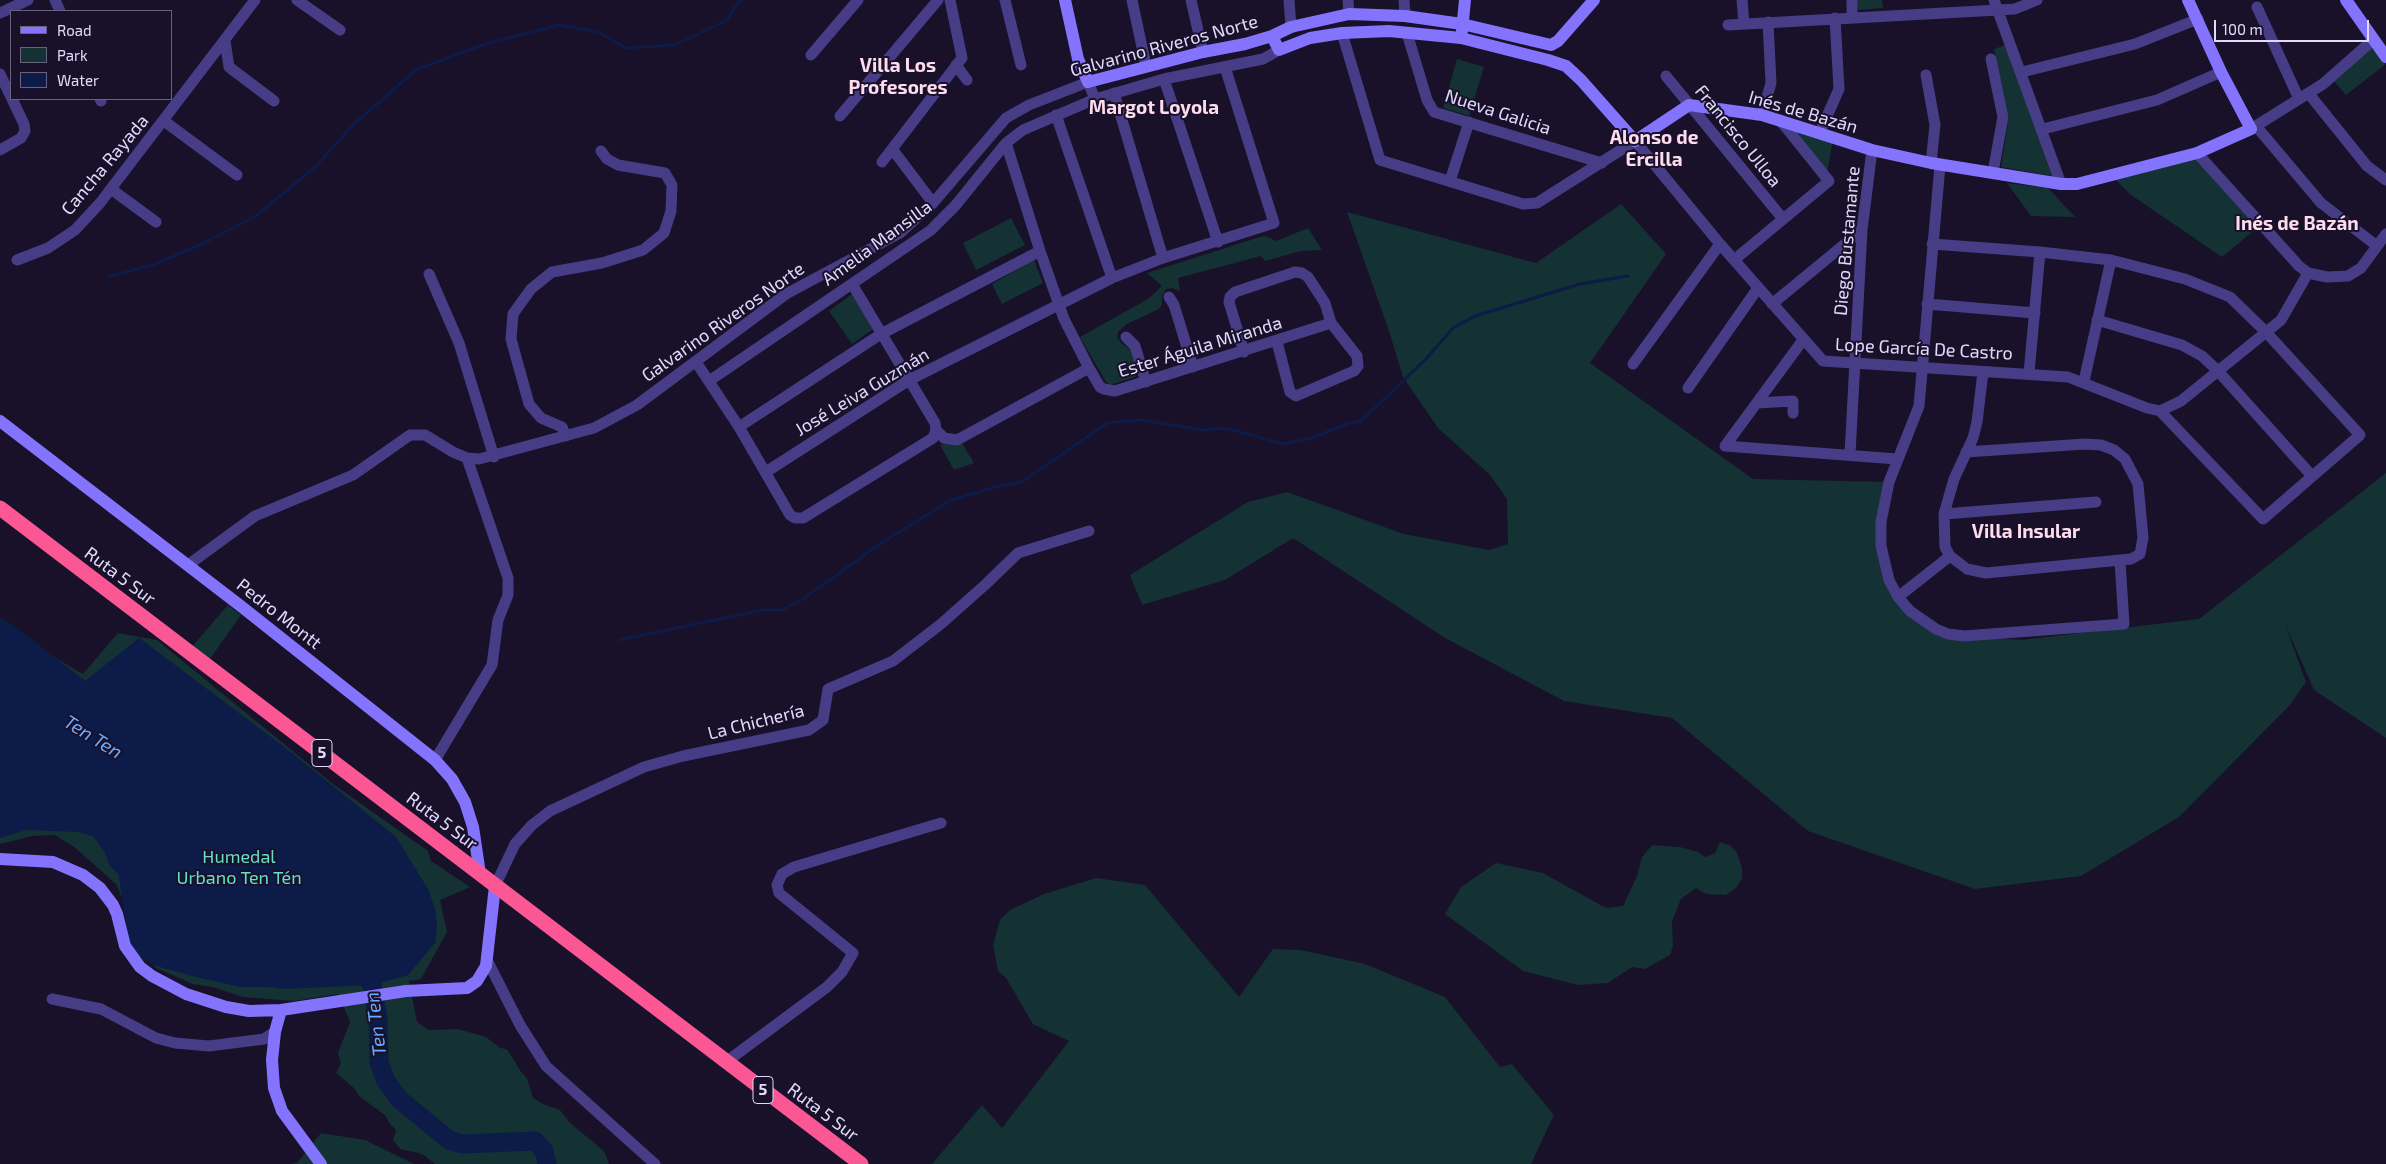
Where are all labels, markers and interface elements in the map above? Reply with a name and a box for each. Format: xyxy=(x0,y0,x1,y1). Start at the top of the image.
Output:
legend xyxy=(10,10,172,100)
scale bar xyxy=(2216,10,2371,42)
street label: Galvarino Riveros Norte xyxy=(1068,11,1260,81)
text: 100 m xyxy=(2222,20,2263,38)
text: Road xyxy=(57,21,92,39)
text: Park xyxy=(57,46,88,64)
district label: Villa Los Profesores xyxy=(848,55,948,99)
text: Water xyxy=(57,71,99,89)
street label: Francisco Ulloa xyxy=(1690,81,1786,191)
street label: Nueva Galicia xyxy=(1442,85,1554,139)
street label: Inés de Bazán xyxy=(1746,86,1860,138)
district label: Margot Loyola xyxy=(1089,97,1219,119)
street label: Cancha Rayada xyxy=(57,110,153,220)
district label: Alonso de Ercilla xyxy=(1610,127,1698,171)
street label: Diego Bustamante xyxy=(1830,165,1864,317)
street label: Amelia Mansilla xyxy=(818,196,936,290)
district label: Inés de Bazán xyxy=(2235,213,2359,235)
street label: Galvarino Riveros Norte xyxy=(638,258,808,386)
street label: Ester Águila Miranda xyxy=(1115,312,1285,382)
street label: Lope García De Castro xyxy=(1835,334,2013,364)
street label: José Leiva Guzmán xyxy=(791,343,933,441)
district label: Villa Insular xyxy=(1972,521,2080,543)
street label: Ruta 5 Sur xyxy=(80,542,160,610)
street label: Pedro Montt xyxy=(232,574,326,654)
street label: La Chichería xyxy=(705,700,807,744)
water label: Ten Ten xyxy=(60,710,126,764)
road number: 5 xyxy=(312,740,332,766)
street label: Ruta 5 Sur xyxy=(402,787,482,855)
park label: Humedal Urbano Ten Tén xyxy=(176,846,302,889)
water label: Ten Ten xyxy=(361,991,391,1057)
road number: 5 xyxy=(753,1076,773,1104)
street label: Ruta 5 Sur xyxy=(783,1078,863,1146)

